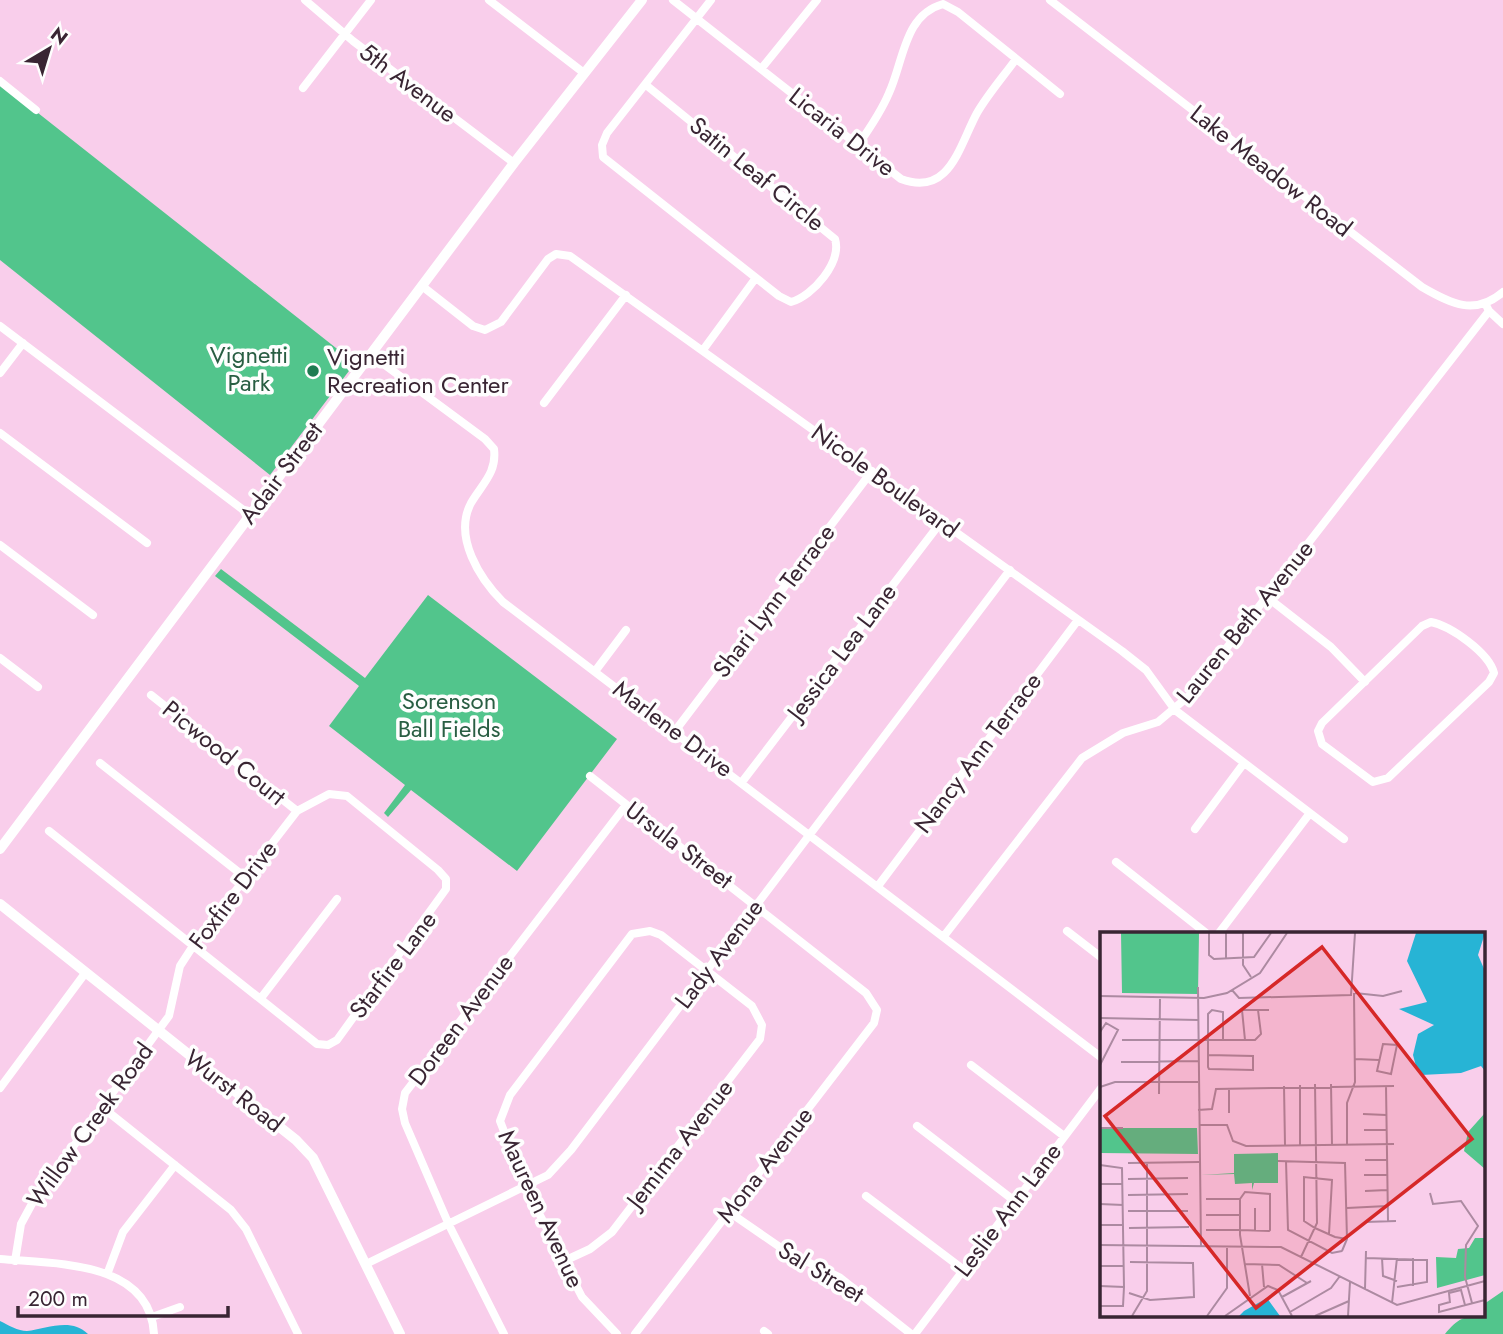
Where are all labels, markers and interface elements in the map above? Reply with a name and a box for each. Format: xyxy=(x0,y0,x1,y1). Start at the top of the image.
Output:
north arrow xyxy=(14,14,84,84)
text: N xyxy=(45,21,73,51)
street label: 5th Avenue xyxy=(352,34,464,131)
street label: Licaria Drive xyxy=(782,79,903,184)
street label: Lake Meadow Road xyxy=(1183,96,1360,245)
street label: Satin Leaf Circle xyxy=(682,108,833,239)
park label: Vignetti Park xyxy=(210,337,288,400)
place label: Vignetti Recreation Center xyxy=(327,339,509,402)
marker: Vignetti Recreation Center xyxy=(305,363,321,379)
street label: Adair Street xyxy=(231,414,331,531)
street label: Nicole Boulevard xyxy=(804,415,966,546)
street label: Shari Lynn Terrace xyxy=(704,516,843,685)
street label: Lauren Beth Avenue xyxy=(1168,533,1321,711)
street label: Jessica Lea Lane xyxy=(777,576,905,730)
street label: Nancy Ann Terrace xyxy=(905,665,1050,840)
street label: Marlene Drive xyxy=(606,672,741,785)
park label: Sorenson Ball Fields xyxy=(398,683,500,746)
street label: Picwood Court xyxy=(155,692,294,814)
street label: Ursula Street xyxy=(618,792,741,897)
street label: Foxfire Drive xyxy=(180,833,285,956)
street label: Lady Avenue xyxy=(666,892,771,1016)
street label: Starfire Lane xyxy=(341,904,445,1026)
inset map xyxy=(1100,932,1486,1316)
street label: Doreen Avenue xyxy=(400,947,522,1093)
street label: Willow Creek Road xyxy=(18,1035,161,1214)
street label: Wurst Road xyxy=(177,1041,291,1141)
street label: Jemima Avenue xyxy=(616,1072,741,1218)
street label: Mona Avenue xyxy=(708,1099,821,1230)
street label: Maureen Avenue xyxy=(490,1124,593,1294)
street label: Leslie Ann Lane xyxy=(946,1135,1070,1284)
street label: Sal Street xyxy=(772,1232,871,1311)
scale bar xyxy=(18,1274,228,1318)
text: 200 m xyxy=(28,1284,88,1314)

